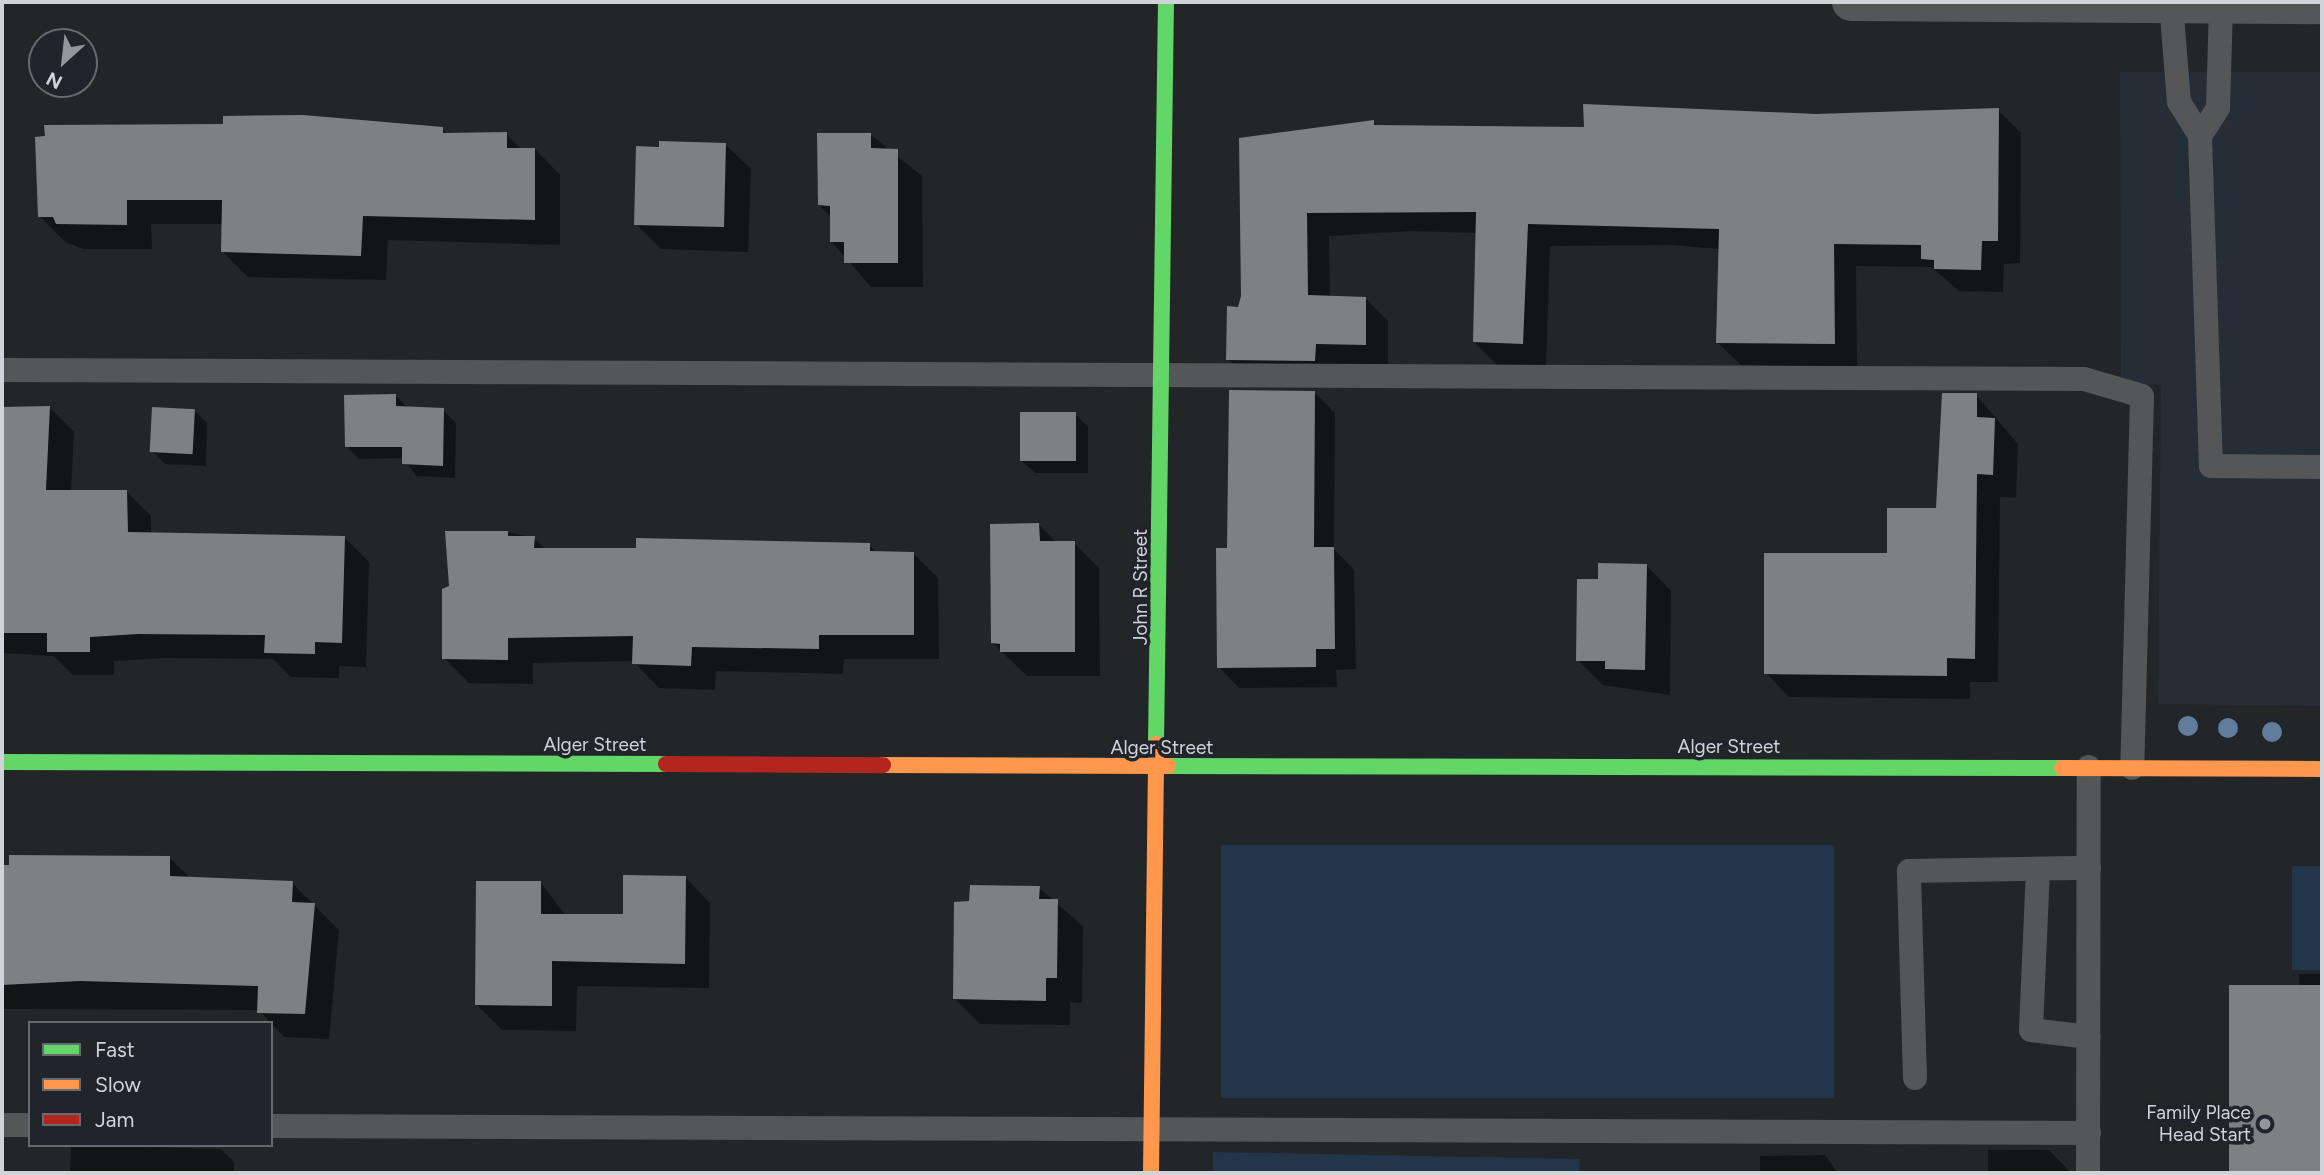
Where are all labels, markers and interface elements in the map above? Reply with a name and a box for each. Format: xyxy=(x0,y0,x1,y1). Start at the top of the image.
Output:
north arrow xyxy=(28,28,98,98)
text: N xyxy=(42,67,66,94)
street label: John R Street xyxy=(1130,529,1152,645)
street label: Alger Street xyxy=(544,734,646,756)
street label: Alger Street xyxy=(1678,736,1780,758)
street label: Alger Street xyxy=(1111,737,1213,759)
legend xyxy=(28,1021,273,1147)
text: Fast xyxy=(95,1037,135,1062)
text: Slow xyxy=(95,1072,141,1097)
place label: Family Place Head Start xyxy=(2146,1102,2251,1146)
text: Jam xyxy=(95,1107,134,1132)
marker: Family Place Head Start xyxy=(2257,1116,2273,1132)

